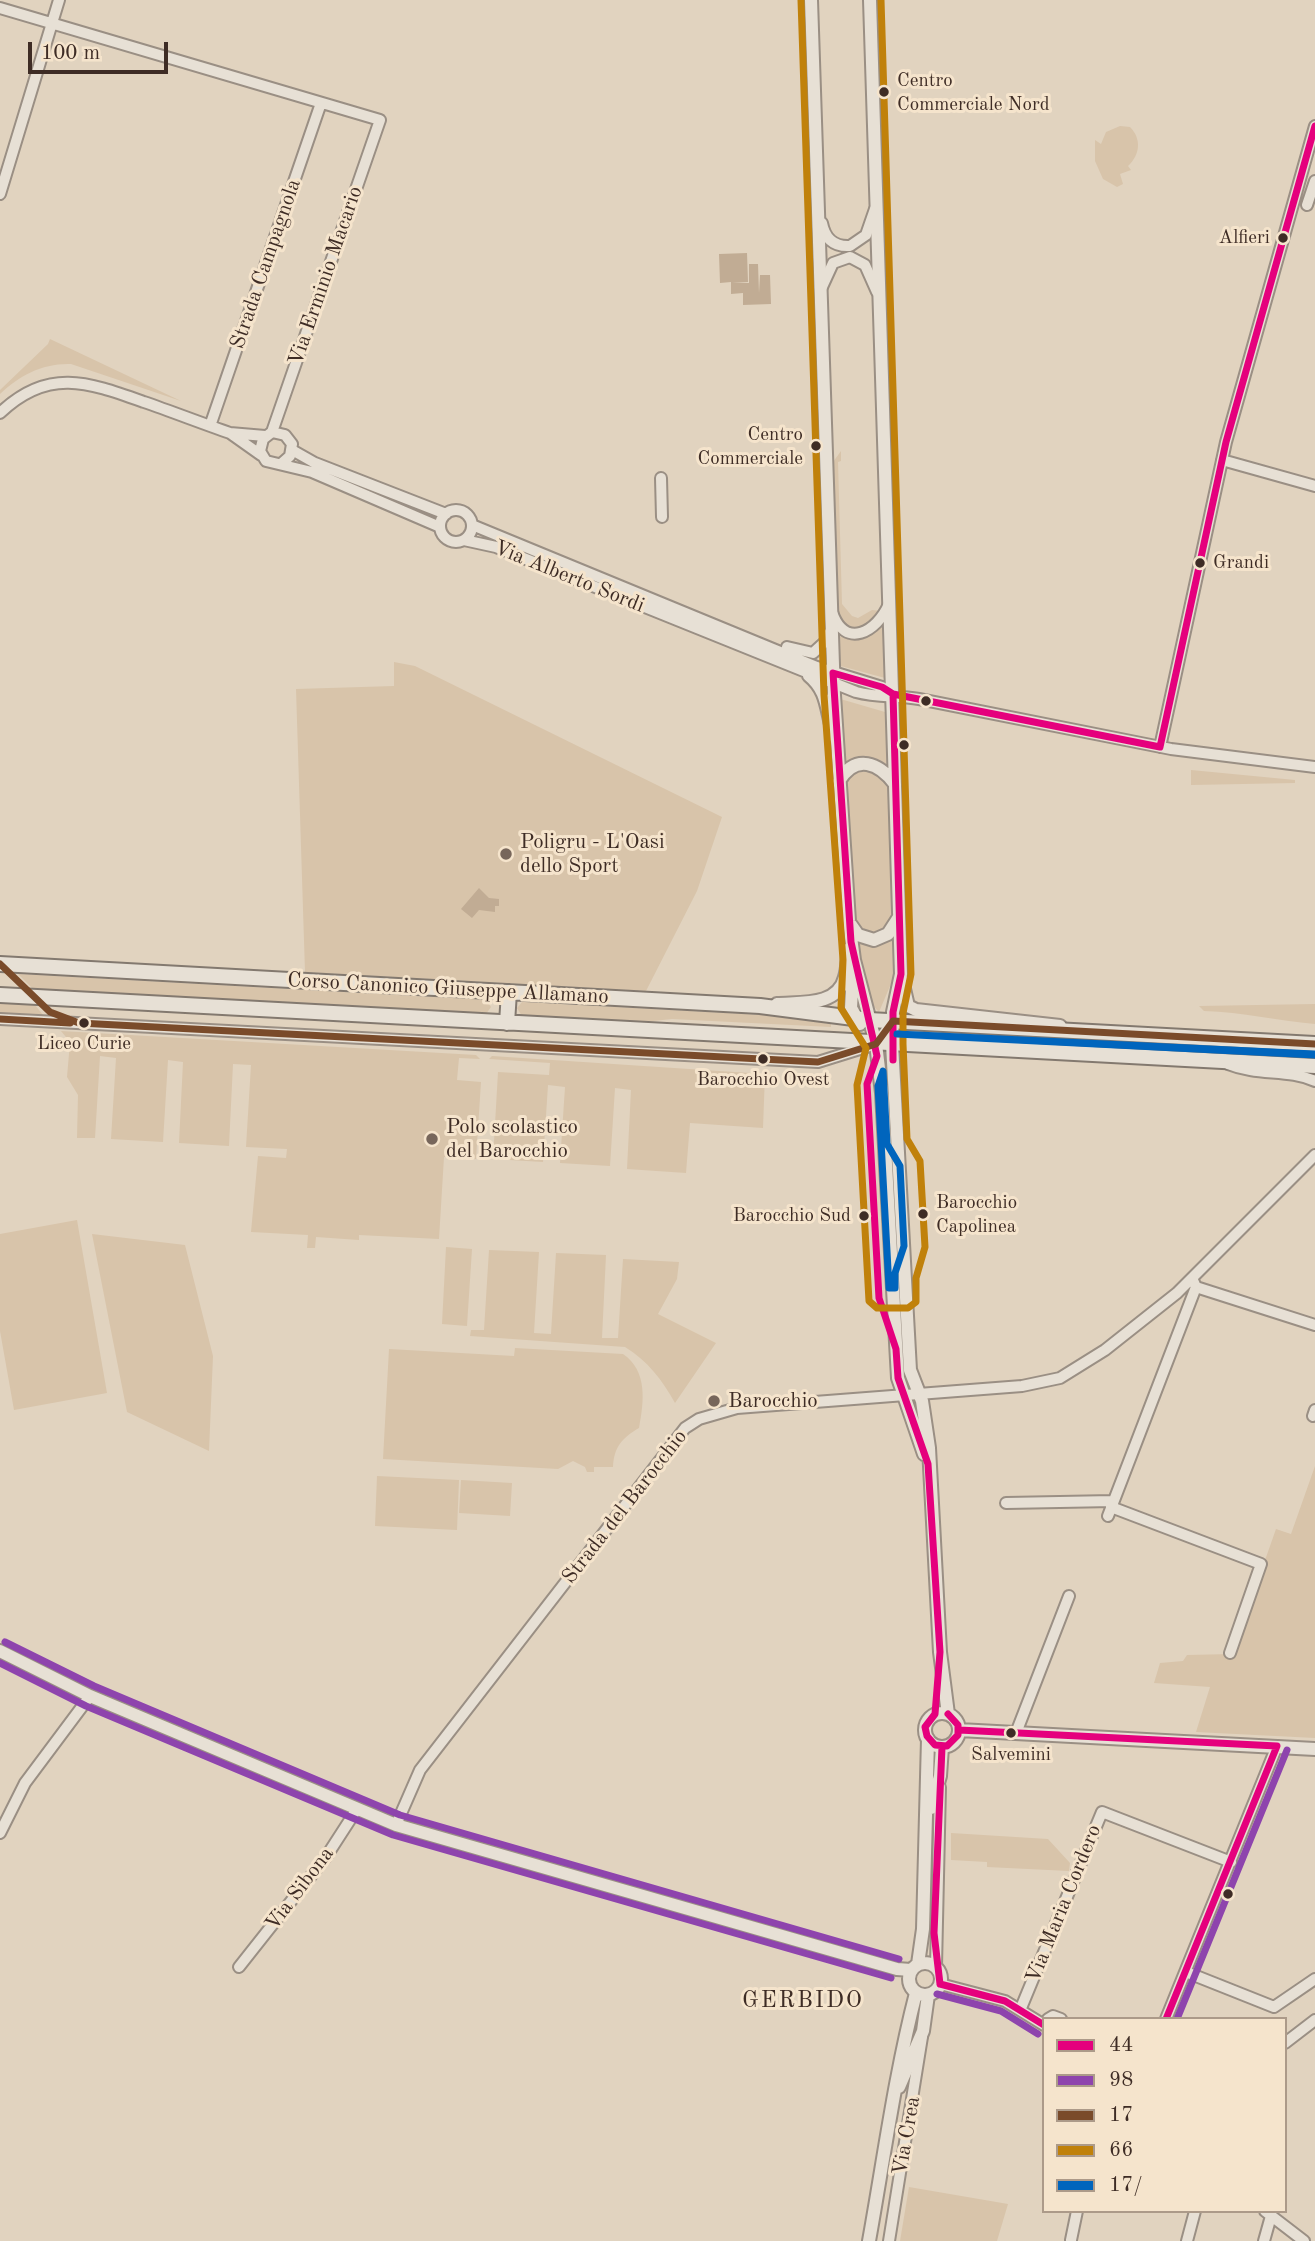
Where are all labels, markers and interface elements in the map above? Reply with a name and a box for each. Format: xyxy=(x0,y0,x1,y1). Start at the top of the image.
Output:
scale bar xyxy=(32,28,172,72)
text: 100 m xyxy=(41,43,100,64)
place label: Centro Commerciale Nord xyxy=(897,70,1050,114)
marker: Centro Commerciale Nord xyxy=(877,85,891,99)
street label: Strada Campagnola xyxy=(225,176,307,352)
street label: Via Erminio Macario xyxy=(283,183,369,369)
place label: Alfieri xyxy=(1219,227,1270,249)
marker: Alfieri xyxy=(1276,231,1290,245)
place label: Centro Commerciale xyxy=(697,424,803,468)
marker: Centro Commerciale xyxy=(809,439,823,453)
street label: Via Alberto Sordi xyxy=(490,535,648,619)
place label: Grandi xyxy=(1213,552,1269,574)
marker: Grandi xyxy=(1193,556,1207,570)
unlabelled marker xyxy=(919,694,933,708)
unlabelled marker xyxy=(897,738,911,752)
place label: Poligru - L'Oasi dello Sport xyxy=(520,829,665,879)
marker: Poligru - L'Oasi dello Sport xyxy=(498,846,514,862)
street label: Corso Canonico Giuseppe Allamano xyxy=(287,968,609,1010)
marker: Liceo Curie xyxy=(77,1016,91,1030)
place label: Liceo Curie xyxy=(37,1033,131,1055)
marker: Barocchio Ovest xyxy=(756,1052,770,1066)
place label: Barocchio Ovest xyxy=(697,1069,829,1091)
place label: Polo scolastico del Barocchio xyxy=(446,1114,578,1164)
marker: Polo scolastico del Barocchio xyxy=(424,1131,440,1147)
place label: Barocchio Capolinea xyxy=(936,1192,1017,1236)
place label: Barocchio Sud xyxy=(733,1205,851,1227)
marker: Barocchio Capolinea xyxy=(916,1207,930,1221)
marker: Barocchio Sud xyxy=(857,1209,871,1223)
place label: Barocchio xyxy=(728,1388,818,1414)
marker: Barocchio xyxy=(706,1393,722,1409)
street label: Strada del Barocchio xyxy=(557,1425,693,1589)
marker: Salvemini xyxy=(1004,1726,1018,1740)
place label: Salvemini xyxy=(971,1744,1051,1766)
street label: Via Maria Cordero xyxy=(1021,1821,1107,1987)
street label: Via Sibona xyxy=(260,1842,340,1936)
unlabelled marker xyxy=(1221,1887,1235,1901)
district label: GERBIDO xyxy=(743,1987,863,2015)
legend xyxy=(1042,2017,1287,2213)
text: 44 xyxy=(1109,2035,1133,2056)
text: 98 xyxy=(1109,2070,1133,2091)
street label: Via Crea xyxy=(888,2094,926,2178)
text: 17 xyxy=(1109,2105,1133,2126)
text: 66 xyxy=(1109,2140,1133,2161)
text: 17/ xyxy=(1109,2175,1143,2196)

